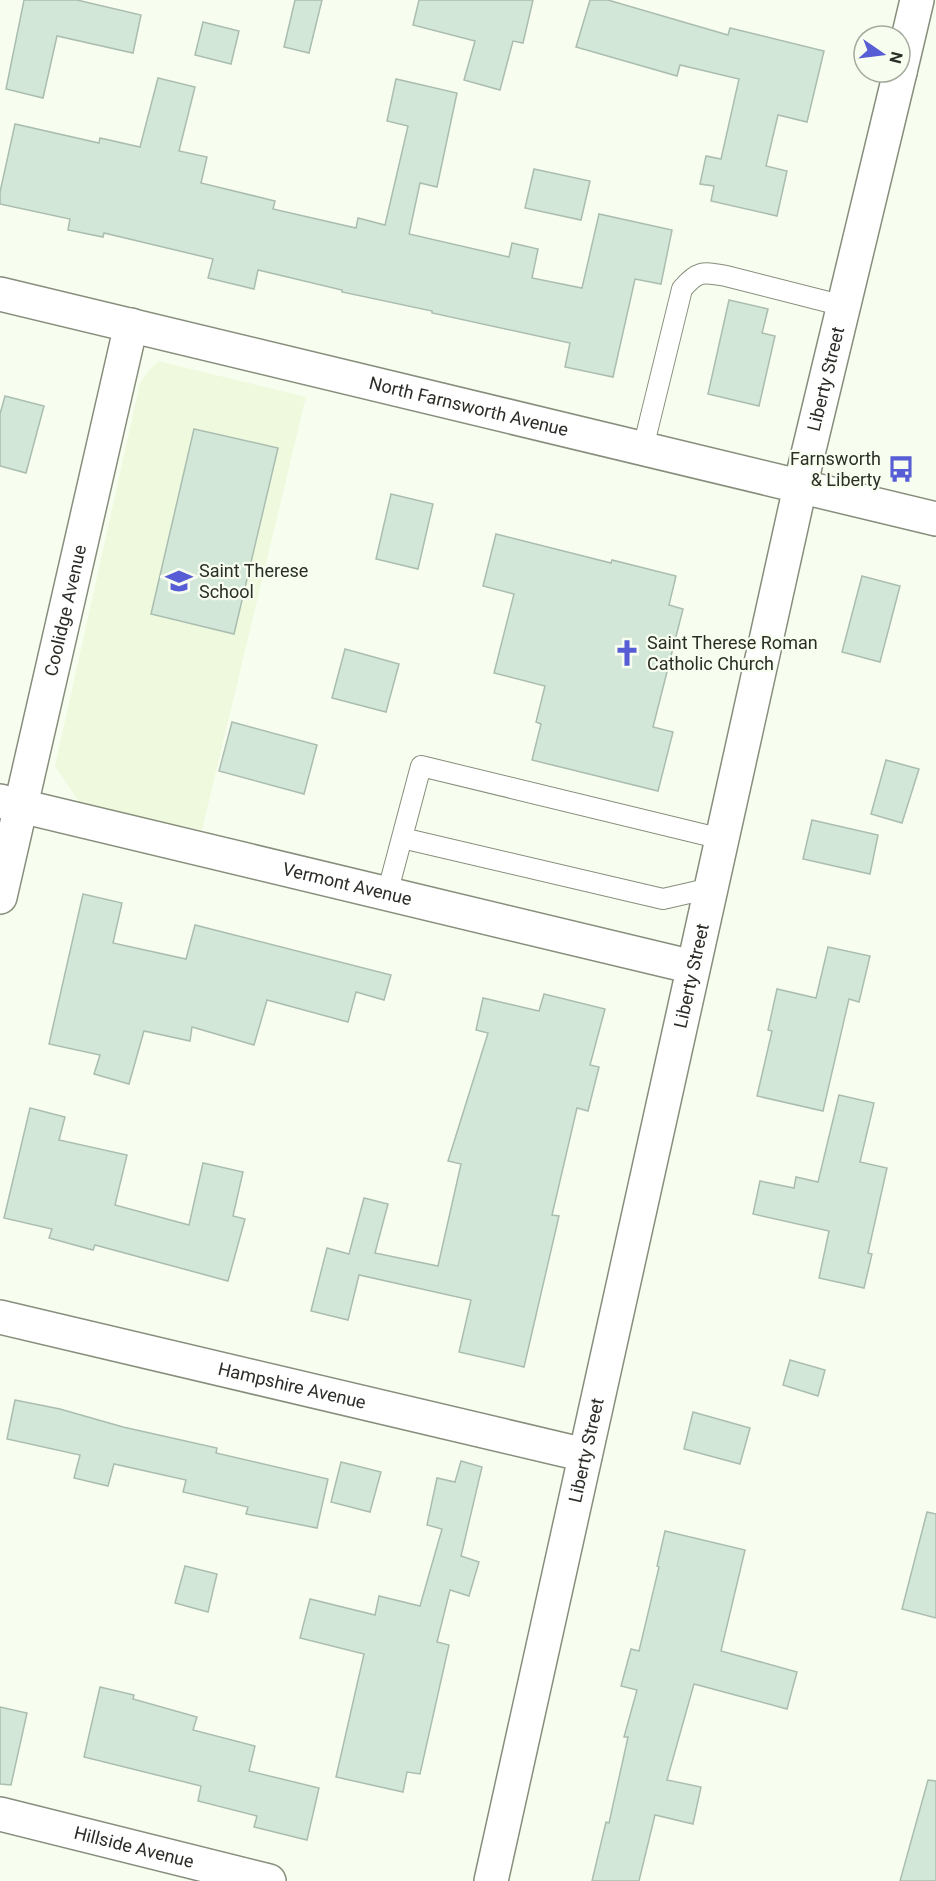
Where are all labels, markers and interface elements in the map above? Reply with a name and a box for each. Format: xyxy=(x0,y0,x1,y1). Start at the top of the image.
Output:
north arrow xyxy=(852,24,912,84)
text: N xyxy=(885,50,907,65)
street label: Liberty Street xyxy=(803,325,848,433)
street label: North Farnsworth Avenue xyxy=(367,372,571,440)
place label: Farnsworth & Liberty xyxy=(790,448,881,490)
bus stop icon: Farnsworth & Liberty xyxy=(886,454,916,484)
street label: Coolidge Avenue xyxy=(40,543,90,678)
place label: Saint Therese School xyxy=(199,560,308,602)
school or university icon: Saint Therese School xyxy=(164,566,194,596)
place label: Saint Therese Roman Catholic Church xyxy=(647,632,818,674)
church icon: Saint Therese Roman Catholic Church xyxy=(612,638,642,668)
street label: Vermont Avenue xyxy=(281,858,414,909)
street label: Liberty Street xyxy=(669,921,713,1030)
street label: Hampshire Avenue xyxy=(216,1358,368,1413)
street label: Liberty Street xyxy=(564,1396,608,1505)
street label: Hillside Avenue xyxy=(72,1822,196,1872)

